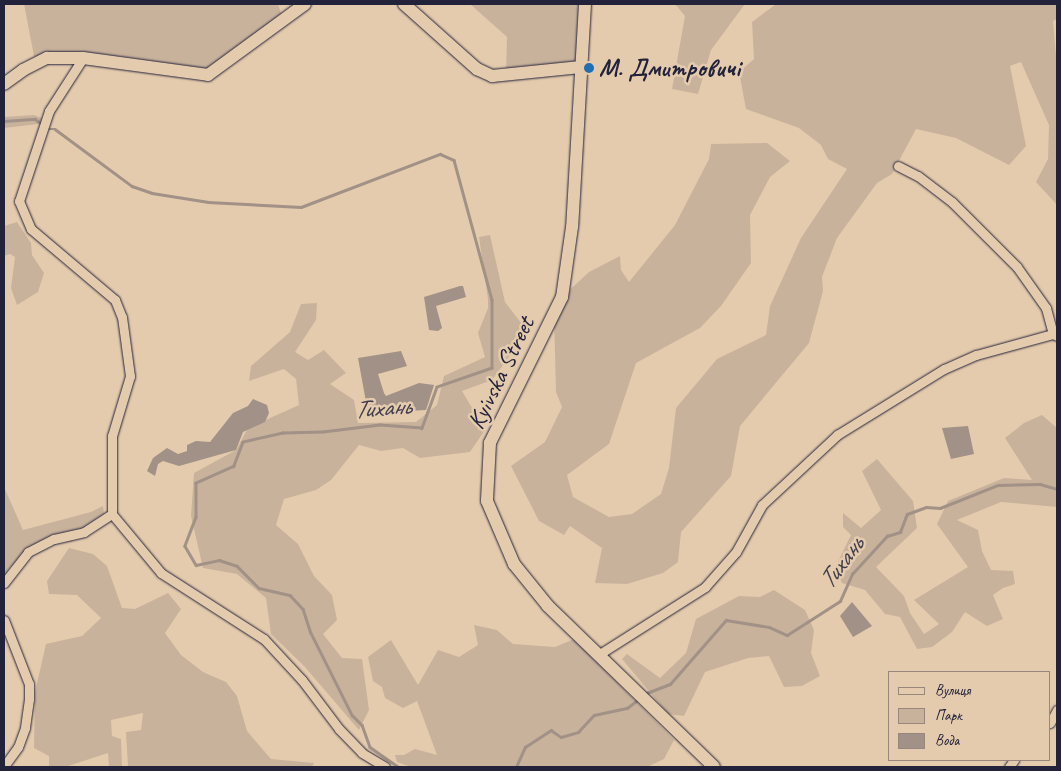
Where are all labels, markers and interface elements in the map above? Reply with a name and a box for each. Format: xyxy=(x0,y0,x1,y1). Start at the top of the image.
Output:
place label: М. Дмитровичі xyxy=(599,53,740,83)
marker: М. Дмитровичі xyxy=(583,62,595,74)
street label: Kyivska Street xyxy=(461,312,541,434)
water label: Тихань xyxy=(352,390,412,426)
water label: Тихань xyxy=(811,531,871,595)
legend xyxy=(888,671,1051,761)
text: Вулиця xyxy=(935,681,971,700)
text: Парк xyxy=(935,706,962,725)
text: Вода xyxy=(935,731,959,750)

